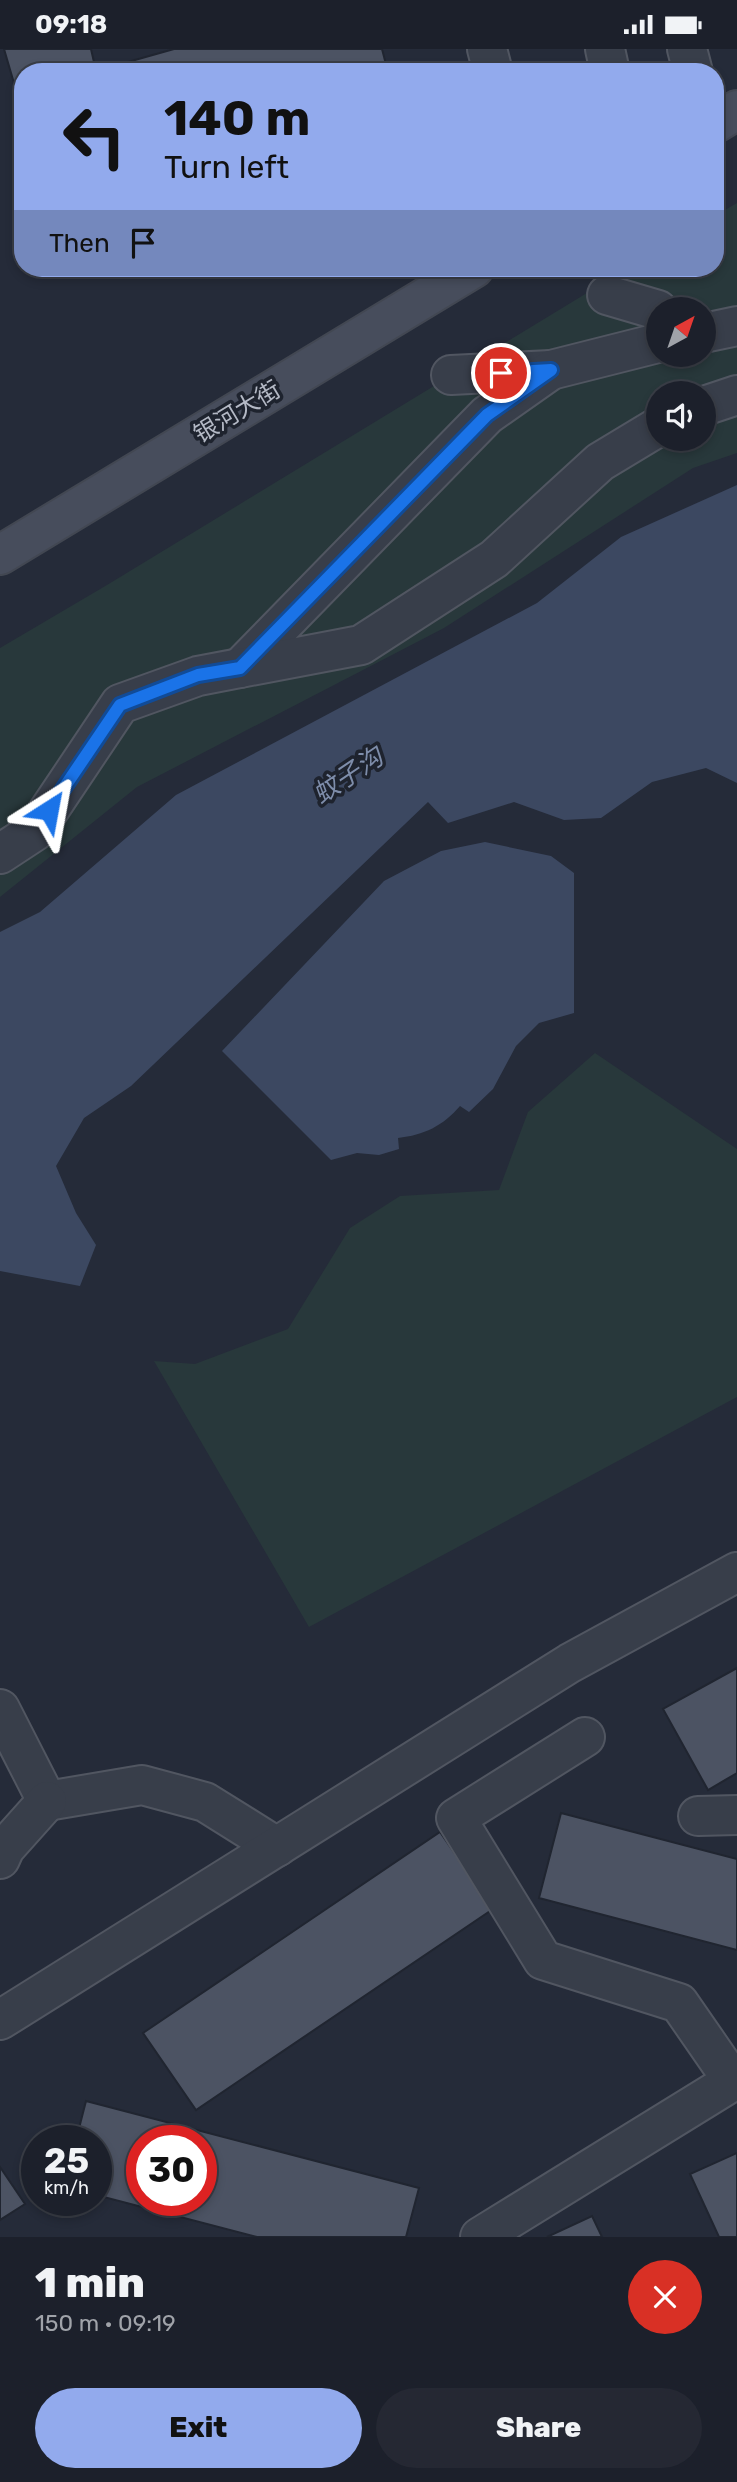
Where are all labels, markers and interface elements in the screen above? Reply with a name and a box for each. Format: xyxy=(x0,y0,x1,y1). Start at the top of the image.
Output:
text: 09:18 xyxy=(35,9,107,40)
text: 140 m xyxy=(164,89,310,147)
icon: left xyxy=(49,91,140,182)
text: Turn left xyxy=(164,148,289,186)
icon: arrive xyxy=(124,224,162,262)
text: Then xyxy=(49,228,110,259)
north arrow xyxy=(646,297,716,367)
map controls xyxy=(646,297,716,451)
pin xyxy=(471,343,531,403)
icon: arrive xyxy=(482,354,520,392)
street label: 银河大街 xyxy=(189,375,285,449)
button: sound xyxy=(646,381,716,451)
water label: 蚊子沟 xyxy=(307,740,391,811)
position arrow xyxy=(12,773,86,847)
speed limit sign: 30 xyxy=(126,2125,217,2216)
text: 25 xyxy=(44,2140,89,2182)
text: km/h xyxy=(44,2177,89,2199)
text: 1 min xyxy=(35,2258,145,2308)
button: close xyxy=(628,2260,702,2334)
text: 150 m · 09:19 xyxy=(35,2309,176,2337)
button: Exit xyxy=(35,2388,362,2468)
button: Share xyxy=(376,2388,702,2468)

